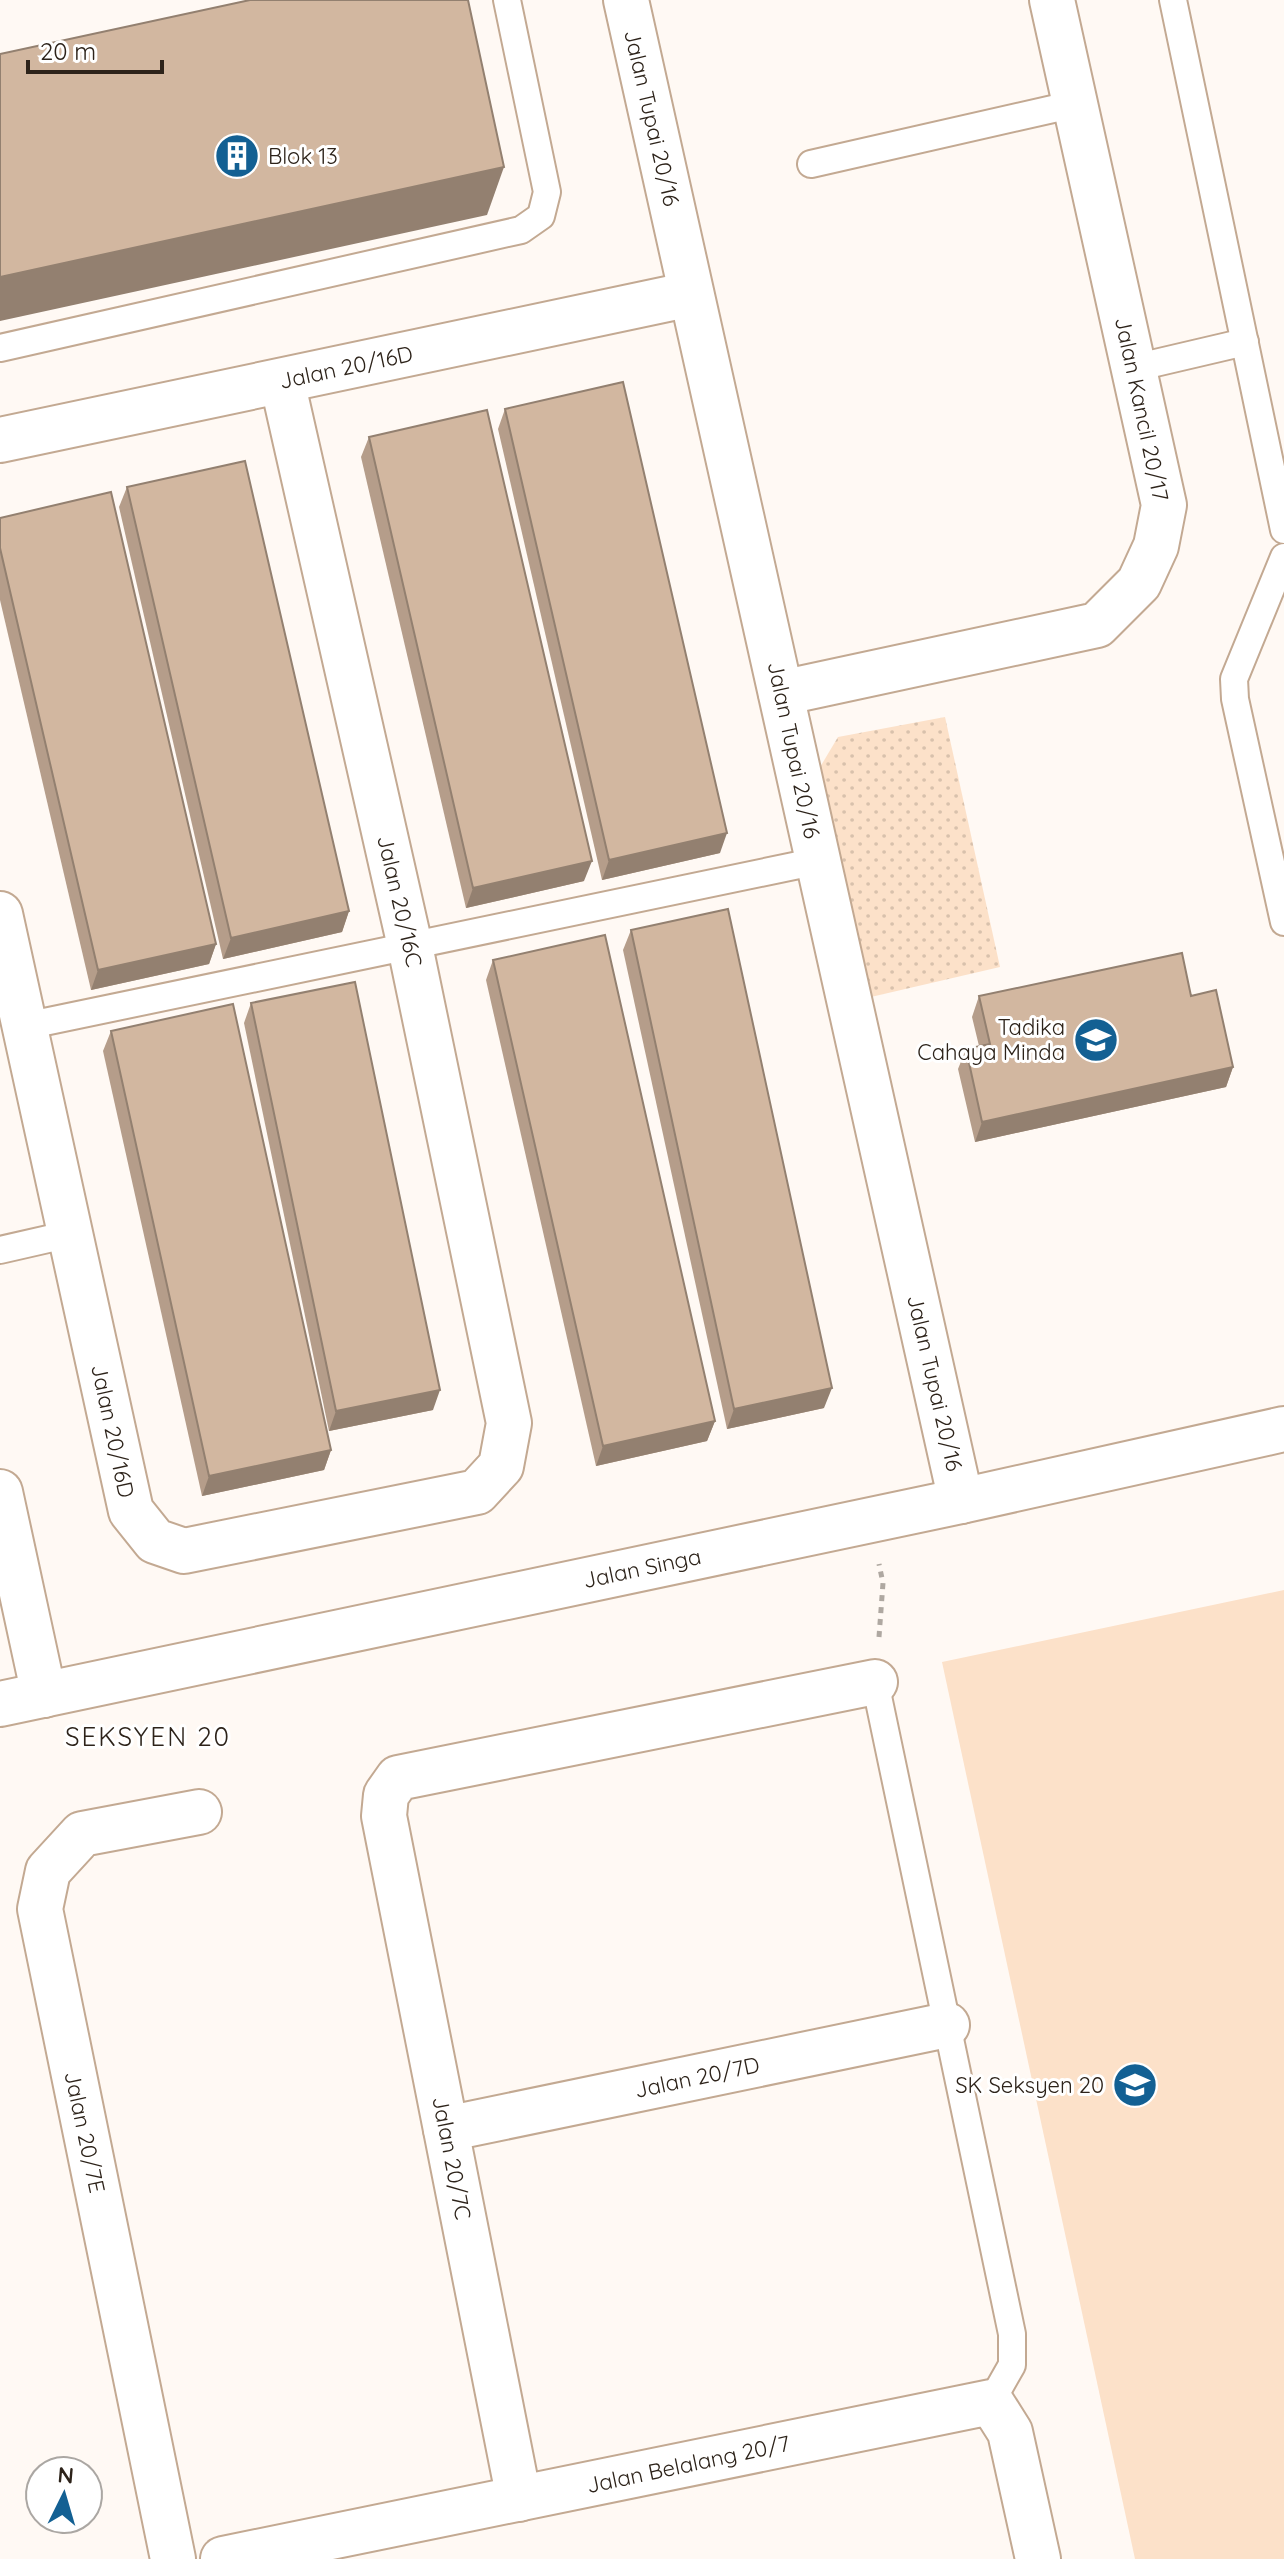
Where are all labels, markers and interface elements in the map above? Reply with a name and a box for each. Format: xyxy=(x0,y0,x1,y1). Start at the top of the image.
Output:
scale bar xyxy=(28,24,162,74)
street label: Jalan Tupai 20/16 xyxy=(618,27,686,209)
text: 20 m xyxy=(40,36,96,66)
building icon: Blok 13 xyxy=(213,132,261,180)
place label: Blok 13 xyxy=(268,142,338,170)
street label: Jalan Kancil 20/17 xyxy=(1109,314,1175,504)
street label: Jalan 20/16D xyxy=(277,339,415,395)
street label: Jalan Tupai 20/16 xyxy=(762,659,826,841)
street label: Jalan 20/16C xyxy=(371,832,429,970)
place label: Tadika Cahaya Minda xyxy=(917,1013,1065,1066)
school or university icon: Tadika Cahaya Minda xyxy=(1072,1016,1120,1064)
street label: Jalan Tupai 20/16 xyxy=(901,1292,969,1474)
street label: Jalan 20/16D xyxy=(85,1362,141,1500)
street label: Jalan Singa xyxy=(581,1542,703,1594)
district label: SEKSYEN 20 xyxy=(65,1720,231,1753)
street label: Jalan 20/7D xyxy=(632,2050,762,2104)
school or university icon: SK Seksyen 20 xyxy=(1111,2061,1159,2109)
street label: Jalan 20/7E xyxy=(58,2069,112,2195)
place label: SK Seksyen 20 xyxy=(955,2071,1104,2099)
street label: Jalan 20/7C xyxy=(426,2094,478,2222)
street label: Jalan Belalang 20/7 xyxy=(584,2429,792,2499)
north arrow xyxy=(24,2455,104,2535)
text: N xyxy=(56,2460,75,2490)

